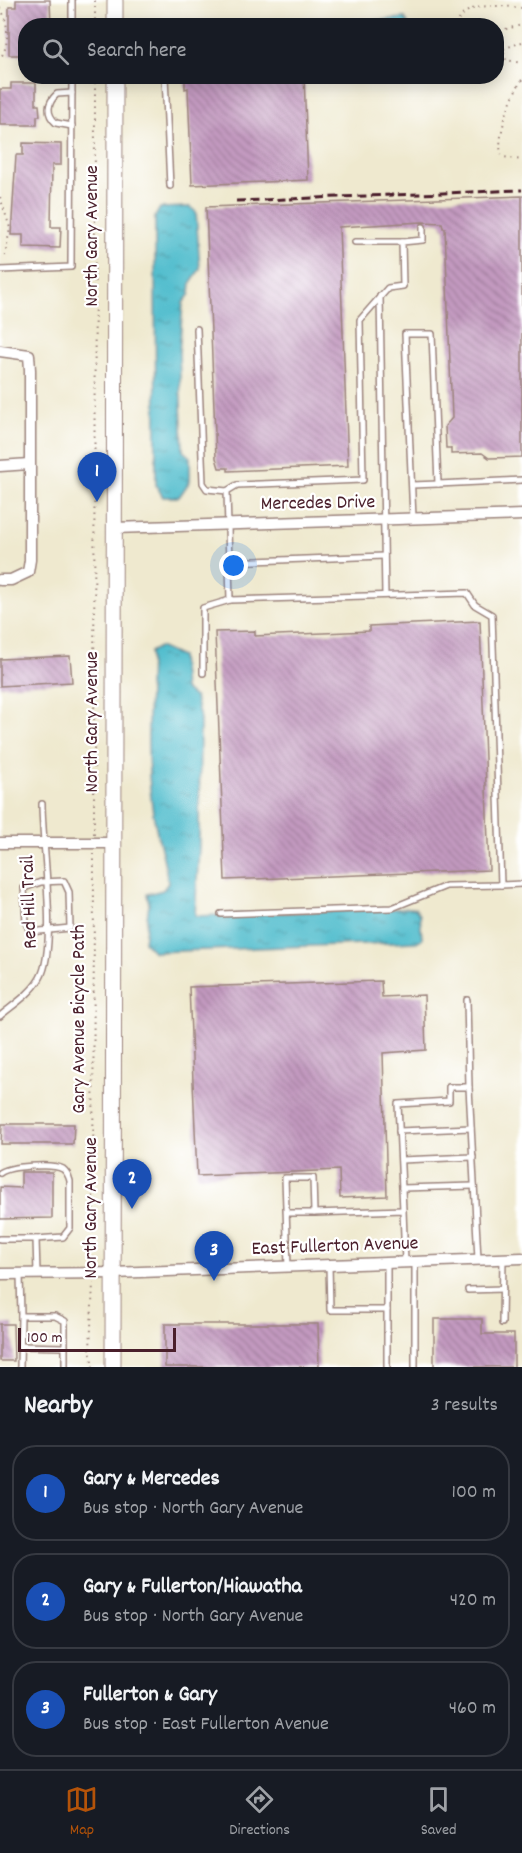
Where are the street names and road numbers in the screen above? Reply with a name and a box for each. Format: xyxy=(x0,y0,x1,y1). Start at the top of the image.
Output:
street label: North Gary Avenue xyxy=(79,165,107,307)
street label: Mercedes Drive xyxy=(261,489,376,519)
street label: North Gary Avenue xyxy=(79,651,107,793)
street label: Red Hill Trail xyxy=(14,854,46,949)
street label: Gary Avenue Bicycle Path xyxy=(66,924,94,1114)
street label: North Gary Avenue xyxy=(78,1137,106,1279)
street label: East Fullerton Avenue xyxy=(251,1230,419,1264)

